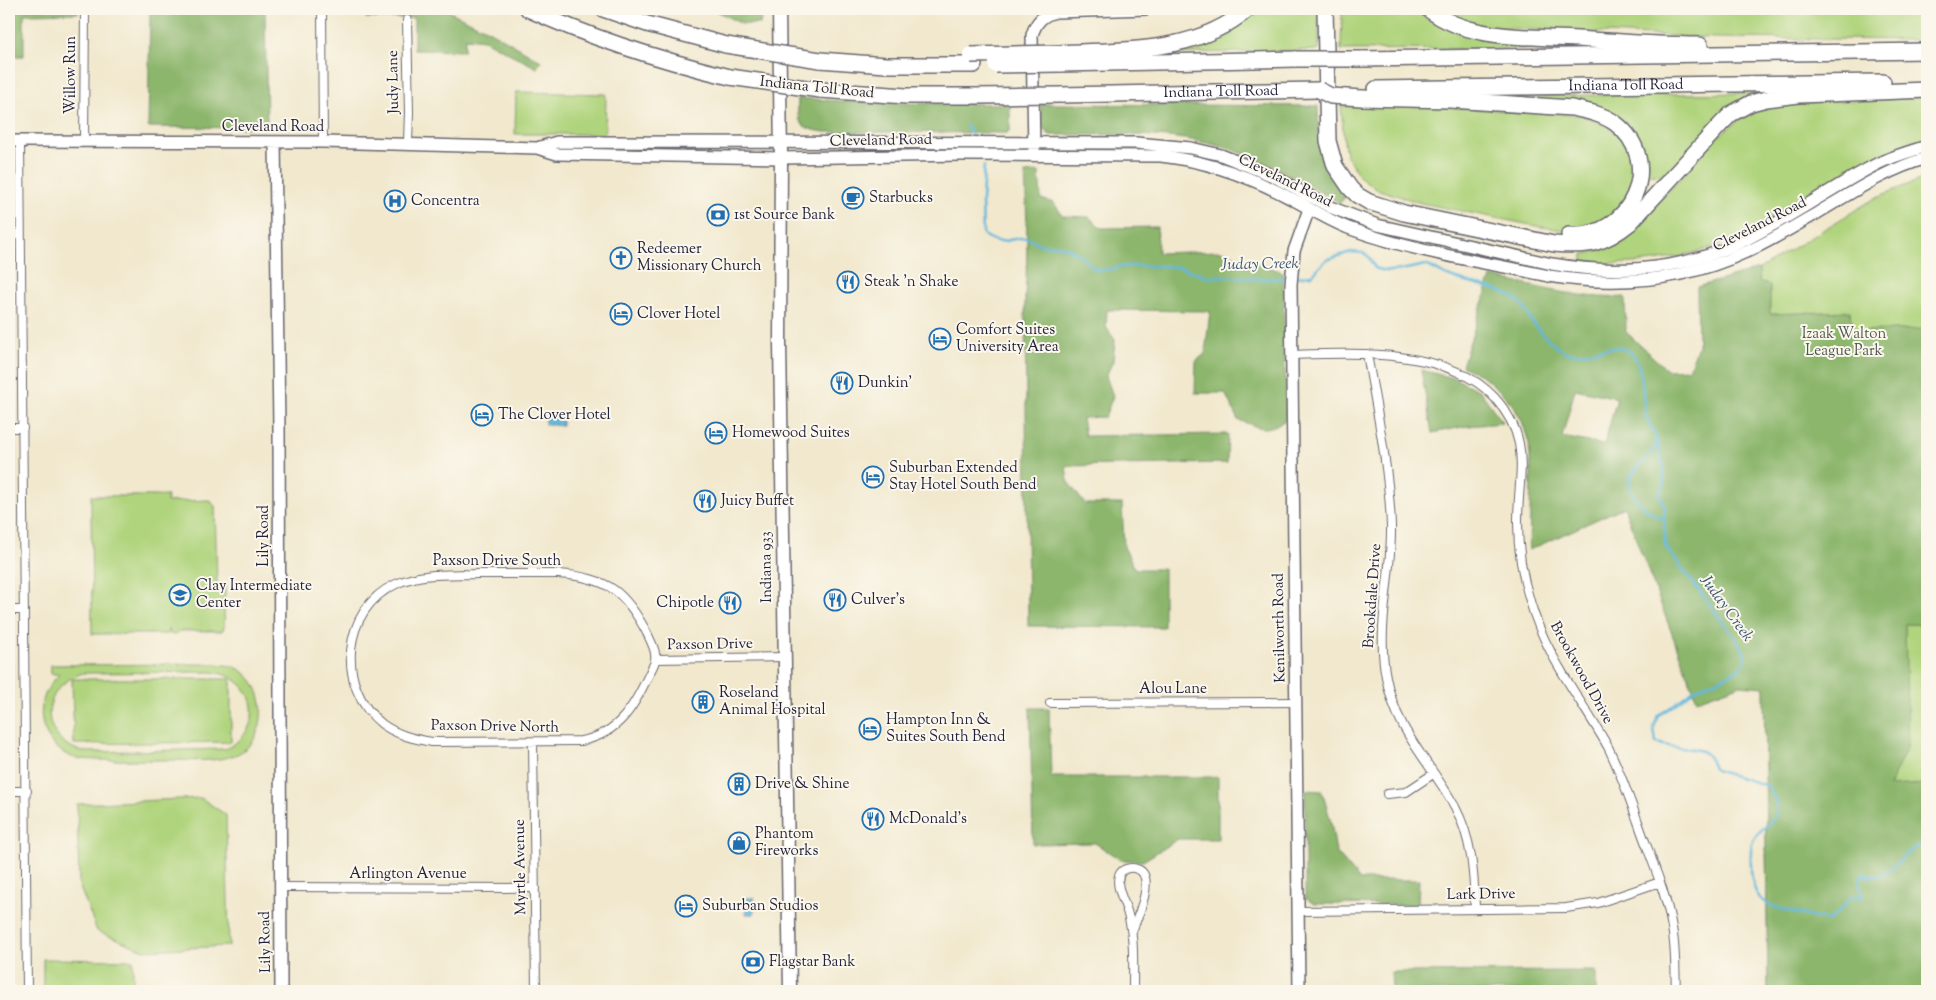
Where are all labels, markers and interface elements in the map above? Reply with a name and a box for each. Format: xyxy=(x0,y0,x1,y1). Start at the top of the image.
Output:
street label: Willow Run xyxy=(61,36,82,114)
street label: Judy Lane xyxy=(383,50,405,115)
street label: Indiana Toll Road xyxy=(759,72,876,105)
street label: Indiana Toll Road xyxy=(1568,74,1684,97)
street label: Indiana Toll Road xyxy=(1163,80,1279,104)
street label: Cleveland Road xyxy=(222,117,325,138)
street label: Cleveland Road xyxy=(830,130,933,152)
street label: Cleveland Road xyxy=(1234,149,1336,213)
cafe icon: Starbucks xyxy=(841,186,865,210)
place label: Starbucks xyxy=(869,188,933,209)
hospital icon: Concentra xyxy=(383,189,407,213)
place label: Concentra xyxy=(411,191,480,212)
street label: Cleveland Road xyxy=(1710,192,1811,258)
bank icon: 1st Source Bank xyxy=(706,203,730,227)
place label: 1st Source Bank xyxy=(734,205,835,226)
place label: Redeemer Missionary Church xyxy=(637,239,762,277)
church icon: Redeemer Missionary Church xyxy=(609,246,633,270)
water label: Juday Creek xyxy=(1220,253,1299,277)
restaurant icon: Steak 'n Shake xyxy=(836,270,860,294)
place label: Steak 'n Shake xyxy=(864,272,958,293)
hotel icon: Clover Hotel xyxy=(609,302,633,326)
place label: Clover Hotel xyxy=(637,304,720,325)
place label: Comfort Suites University Area xyxy=(956,320,1059,358)
park label: Izaak Walton League Park xyxy=(1802,324,1886,362)
hotel icon: Comfort Suites University Area xyxy=(928,327,952,351)
restaurant icon: Dunkin' xyxy=(830,371,854,395)
place label: Dunkin' xyxy=(858,373,912,394)
hotel icon: The Clover Hotel xyxy=(470,403,494,427)
place label: The Clover Hotel xyxy=(498,405,611,426)
hotel icon: Homewood Suites xyxy=(704,421,728,445)
place label: Homewood Suites xyxy=(732,423,850,444)
place label: Suburban Extended Stay Hotel South Bend xyxy=(889,458,1037,496)
hotel icon: Suburban Extended Stay Hotel South Bend xyxy=(861,465,885,489)
restaurant icon: Juicy Buffet xyxy=(693,489,717,513)
place label: Juicy Buffet xyxy=(720,491,794,512)
street label: Lily Road xyxy=(254,505,275,567)
street label: Indiana 933 xyxy=(756,531,778,603)
street label: Brookdale Drive xyxy=(1359,543,1387,649)
street label: Paxson Drive South xyxy=(433,551,561,572)
water label: Juday Creek xyxy=(1693,570,1758,647)
street label: Kenilworth Road xyxy=(1269,572,1291,683)
place label: Clay Intermediate Center xyxy=(196,576,312,614)
school or university icon: Clay Intermediate Center xyxy=(168,583,192,607)
restaurant icon: Culver's xyxy=(823,588,847,612)
place label: Culver's xyxy=(851,590,905,611)
restaurant icon: Chipotle xyxy=(718,591,742,615)
place label: Chipotle xyxy=(656,593,714,614)
street label: Brookwood Drive xyxy=(1544,618,1618,728)
street label: Paxson Drive xyxy=(667,634,753,656)
street label: Alou Lane xyxy=(1139,679,1207,700)
place label: Roseland Animal Hospital xyxy=(719,683,826,721)
building icon: Roseland Animal Hospital xyxy=(691,690,715,714)
place label: Hampton Inn & Suites South Bend xyxy=(886,710,1006,748)
street label: Paxson Drive North xyxy=(431,715,560,739)
hotel icon: Hampton Inn & Suites South Bend xyxy=(858,717,882,741)
building icon: Drive & Shine xyxy=(727,772,751,796)
place label: Drive & Shine xyxy=(755,774,849,795)
restaurant icon: McDonald's xyxy=(861,807,885,831)
place label: McDonald's xyxy=(889,809,967,830)
street label: Myrtle Avenue xyxy=(510,819,532,915)
place label: Phantom Fireworks xyxy=(755,824,818,862)
shop icon: Phantom Fireworks xyxy=(727,831,751,855)
street label: Arlington Avenue xyxy=(349,864,467,885)
street label: Lark Drive xyxy=(1446,884,1516,906)
hotel icon: Suburban Studios xyxy=(674,894,698,918)
place label: Suburban Studios xyxy=(702,896,819,917)
street label: Lily Road xyxy=(255,910,277,973)
bank icon: Flagstar Bank xyxy=(741,950,765,974)
place label: Flagstar Bank xyxy=(769,952,855,973)

